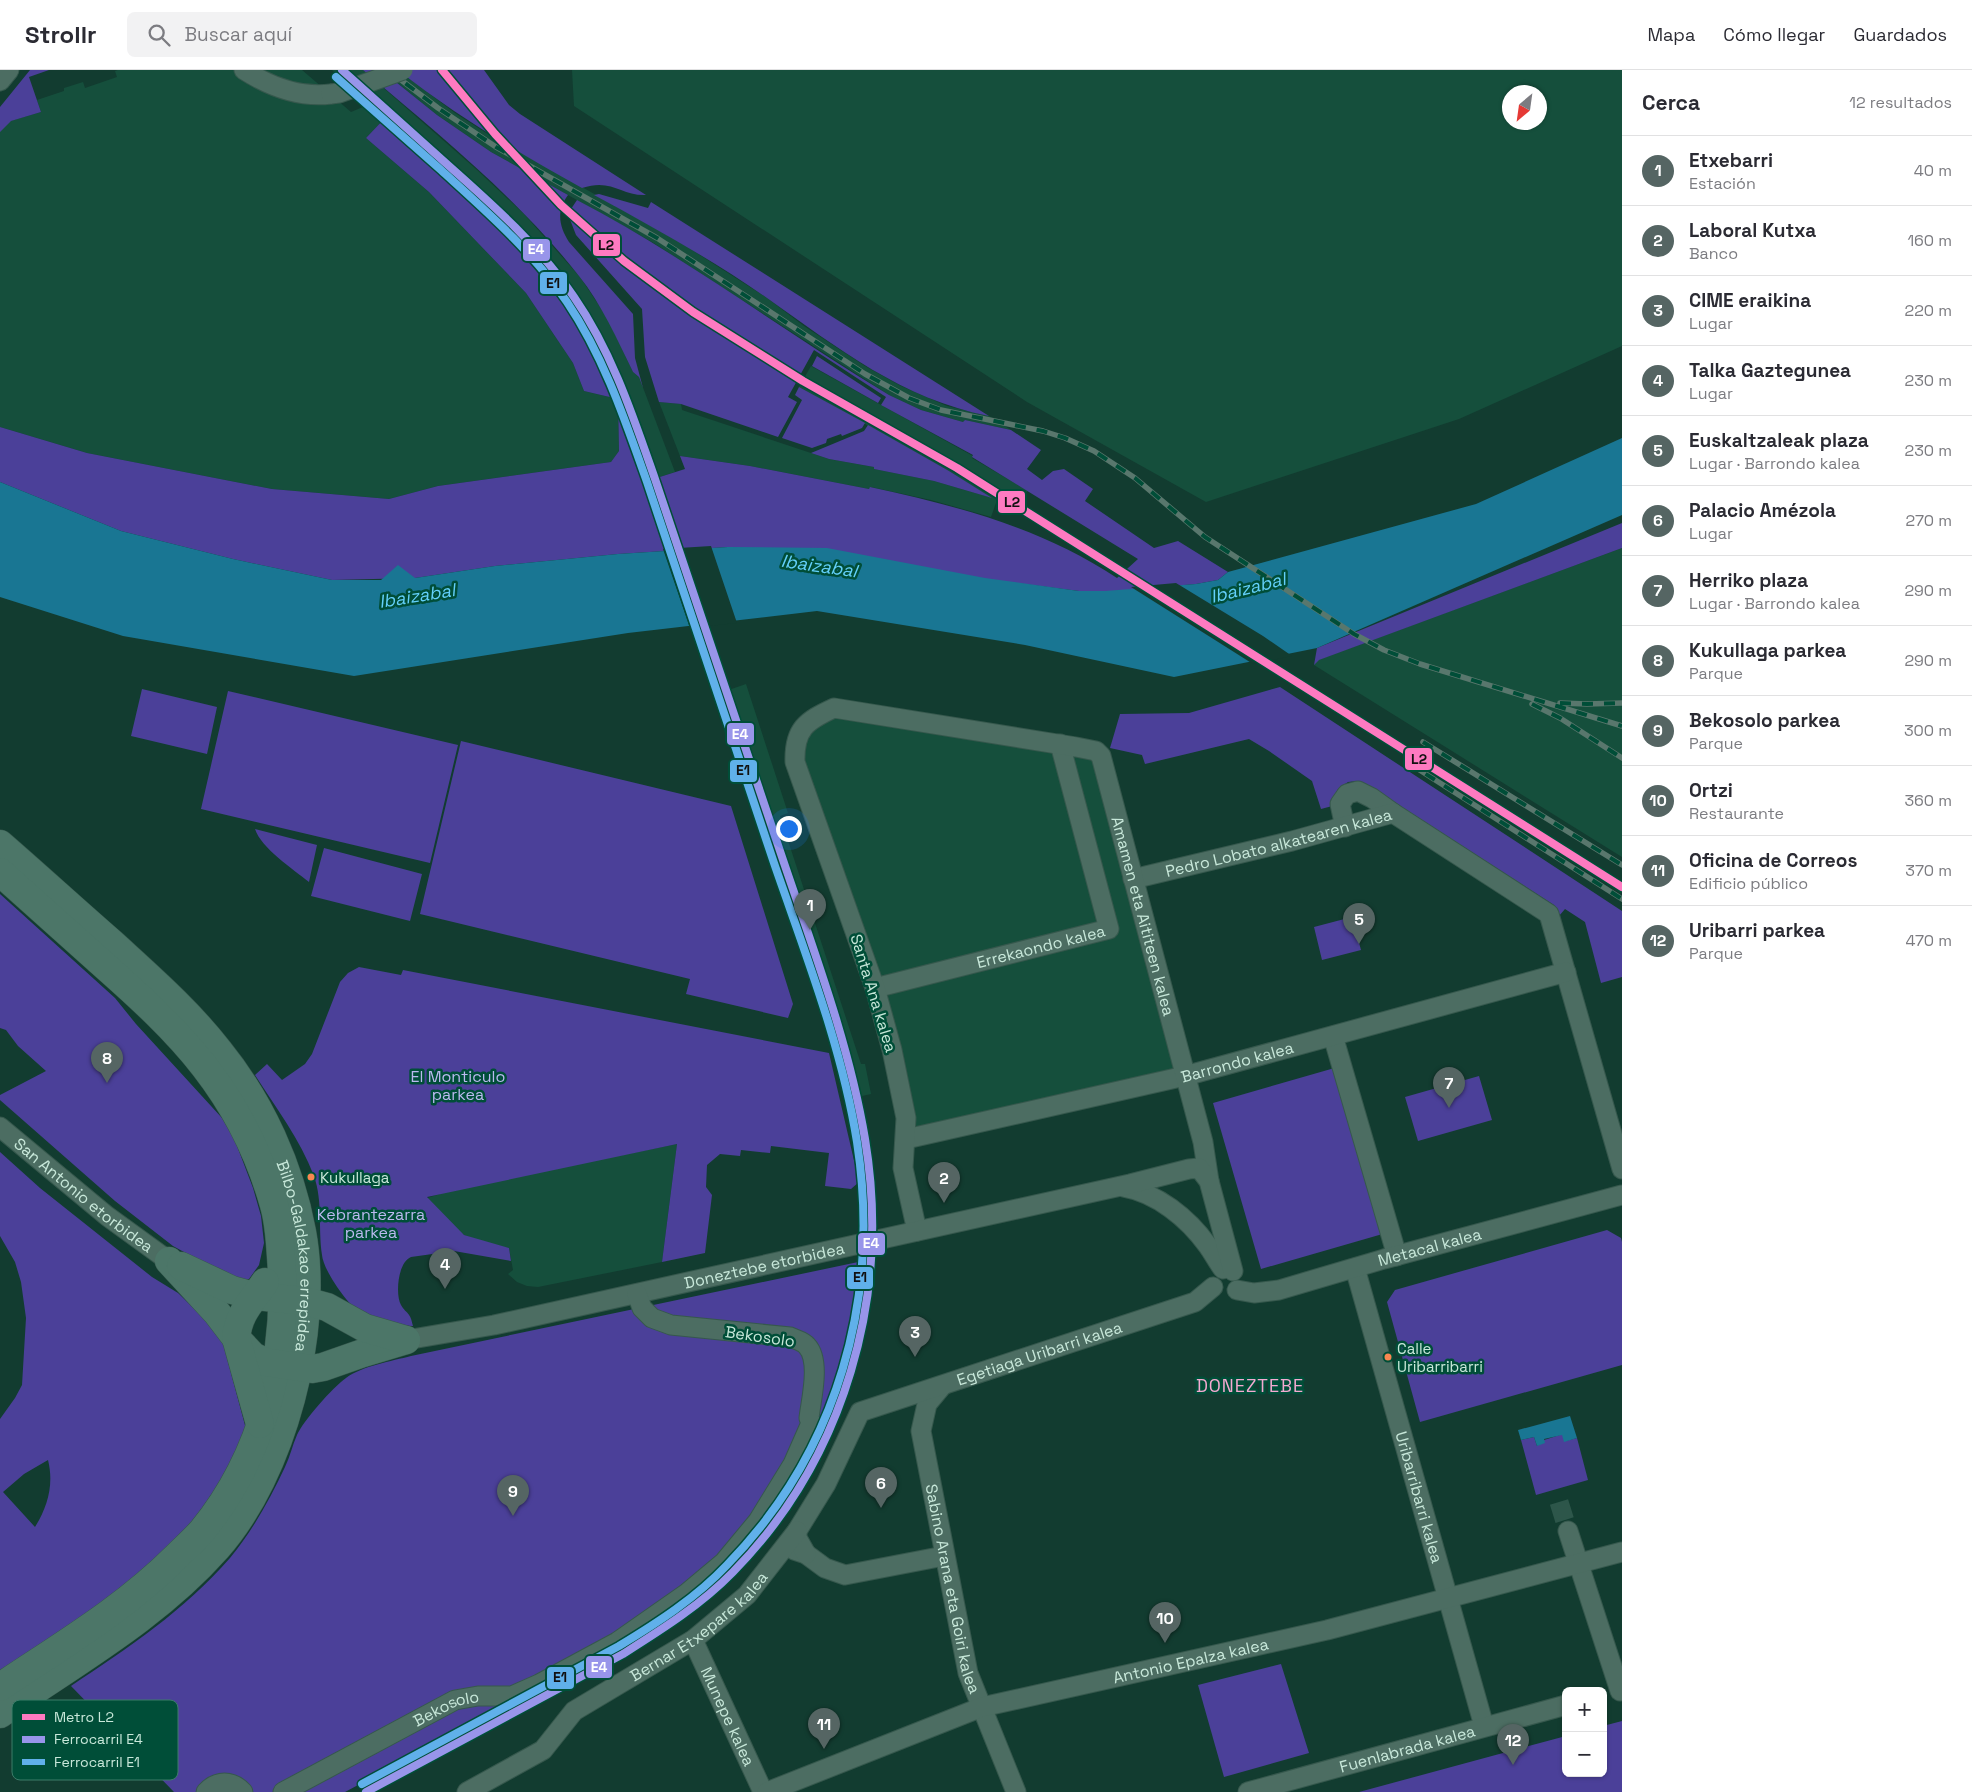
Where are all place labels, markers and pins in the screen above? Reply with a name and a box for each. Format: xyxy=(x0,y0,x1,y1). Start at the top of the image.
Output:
pin: 1 xyxy=(794,889,826,930)
pin: 5 xyxy=(1343,903,1375,944)
pin: 8 xyxy=(91,1042,123,1083)
pin: 7 xyxy=(1433,1067,1465,1108)
pin: 2 xyxy=(928,1162,960,1203)
place label: Kukullaga xyxy=(320,1168,390,1187)
marker: Kukullaga xyxy=(306,1172,316,1182)
pin: 4 xyxy=(429,1248,461,1289)
pin: 3 xyxy=(899,1316,931,1357)
place label: Calle Uribarribarri xyxy=(1397,1339,1483,1376)
marker: Calle Uribarribarri xyxy=(1383,1352,1393,1362)
pin: 6 xyxy=(865,1467,897,1508)
pin: 9 xyxy=(497,1475,529,1516)
pin: 10 xyxy=(1149,1602,1181,1643)
pin: 11 xyxy=(808,1708,840,1749)
pin: 12 xyxy=(1497,1724,1529,1765)

